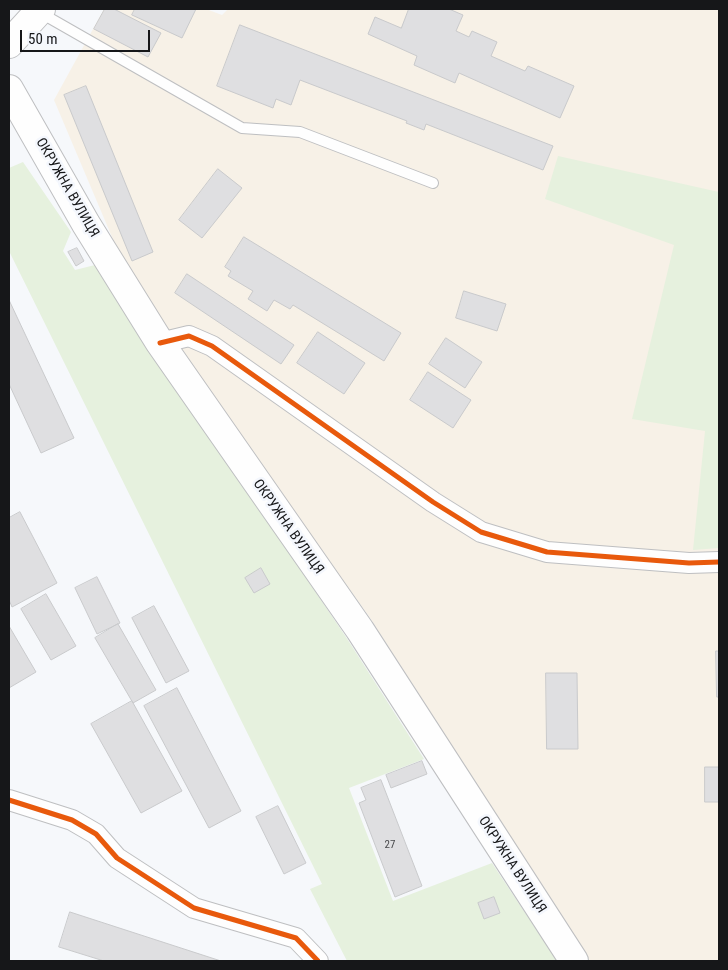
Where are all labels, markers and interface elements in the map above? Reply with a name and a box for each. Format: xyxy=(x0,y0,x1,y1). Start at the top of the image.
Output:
scale bar xyxy=(22,20,152,52)
text: 50 m xyxy=(28,30,58,48)
street label: ОКРУЖНА ВУЛИЦЯ xyxy=(32,135,102,241)
street label: ОКРУЖНА ВУЛИЦЯ xyxy=(249,476,327,578)
street label: ОКРУЖНА ВУЛИЦЯ xyxy=(475,814,549,916)
house number: 27 xyxy=(385,838,395,852)

